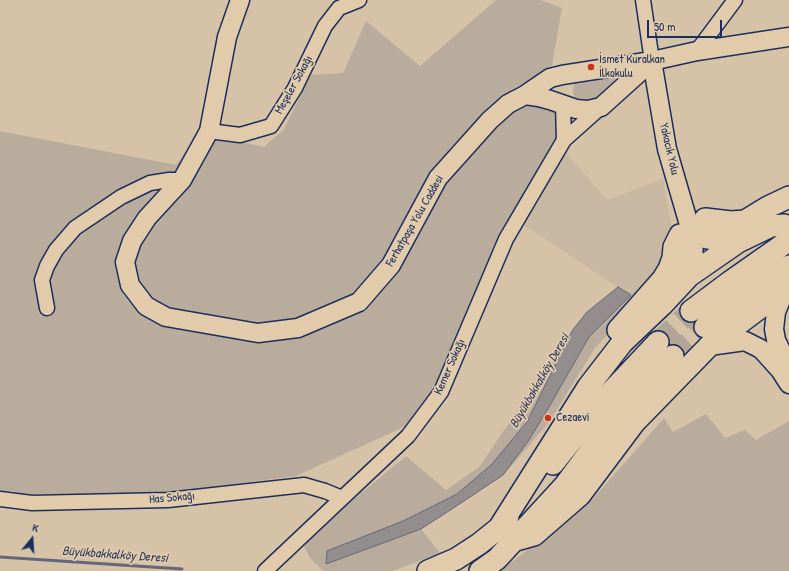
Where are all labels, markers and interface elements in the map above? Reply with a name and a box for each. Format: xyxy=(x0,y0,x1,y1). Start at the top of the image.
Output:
scale bar xyxy=(649,12,724,38)
text: 50 m xyxy=(654,18,675,35)
street label: Meşeler Sokağı xyxy=(272,53,316,117)
place label: İsmet Kuralkan İlkokulu xyxy=(599,53,665,81)
marker: İsmet Kuralkan İlkokulu xyxy=(586,62,596,72)
street label: Yakacık Yolu xyxy=(656,122,682,176)
street label: Ferhatpaşa Yolu Caddesi xyxy=(383,173,447,269)
water label: Büyükbakkalköy Deresi xyxy=(507,331,573,431)
street label: Kemer Sokağı xyxy=(431,337,469,397)
place label: Cezaevi xyxy=(556,411,589,425)
marker: Cezaevi xyxy=(543,413,553,423)
street label: Has Sokağı xyxy=(149,489,195,507)
north arrow xyxy=(12,519,52,559)
text: K xyxy=(31,520,41,535)
water label: Büyükbakkalköy Deresi xyxy=(61,544,169,566)

